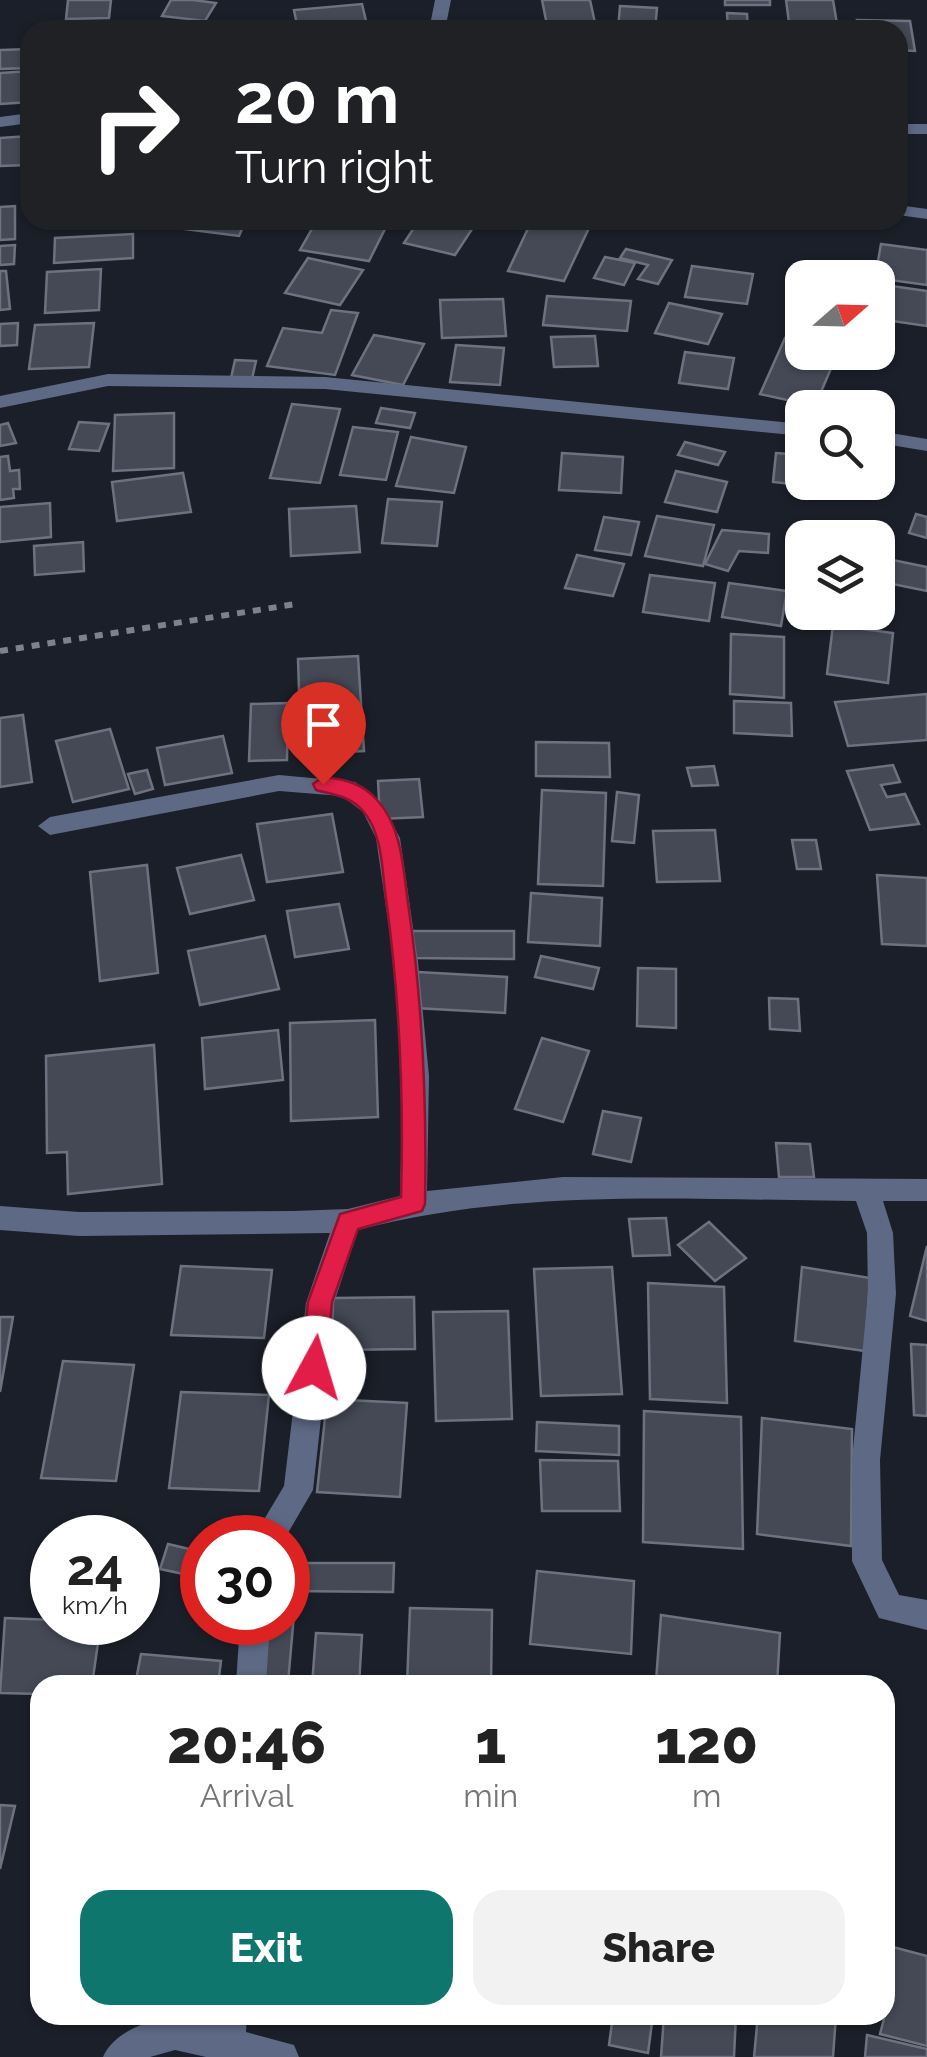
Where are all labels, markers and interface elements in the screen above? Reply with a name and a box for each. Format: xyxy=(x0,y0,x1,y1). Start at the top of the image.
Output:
text: 20 m xyxy=(235,57,399,139)
icon: right xyxy=(70,60,200,190)
text: Turn right xyxy=(235,141,433,194)
north arrow xyxy=(785,260,895,370)
map controls xyxy=(785,260,895,630)
button: search xyxy=(785,390,895,500)
button: layers xyxy=(785,520,895,630)
pin xyxy=(281,682,366,785)
icon: arrive xyxy=(296,697,351,752)
position arrow xyxy=(262,1316,366,1420)
speed limit sign: 30 xyxy=(180,1515,310,1645)
text: 24 xyxy=(67,1538,123,1597)
text: km/h xyxy=(62,1590,128,1620)
text: 20:46 xyxy=(167,1707,326,1777)
text: 1 xyxy=(475,1707,506,1777)
text: 120 xyxy=(655,1707,758,1777)
text: Arrival xyxy=(200,1777,294,1814)
text: min xyxy=(463,1777,518,1814)
text: m xyxy=(692,1777,721,1814)
button: Exit xyxy=(80,1890,453,2005)
button: Share xyxy=(473,1890,845,2005)

